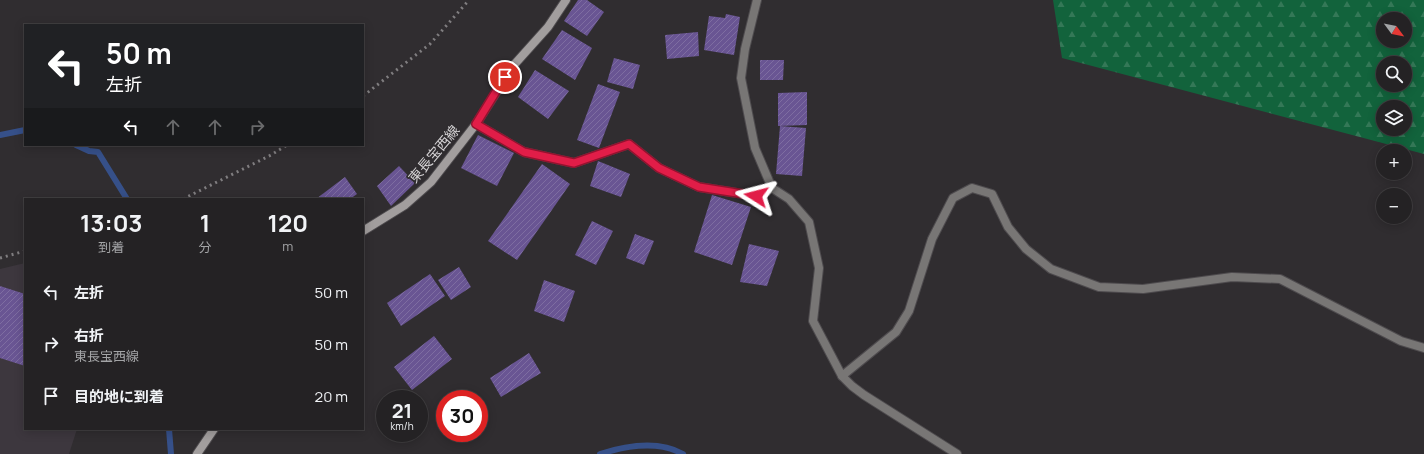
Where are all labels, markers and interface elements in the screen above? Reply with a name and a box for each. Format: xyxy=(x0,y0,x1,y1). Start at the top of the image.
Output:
north arrow xyxy=(1376,12,1412,48)
map controls xyxy=(1376,12,1412,224)
text: 50 m xyxy=(106,34,172,72)
icon: left xyxy=(40,40,92,92)
button: search xyxy=(1376,56,1412,92)
pin xyxy=(488,60,522,94)
icon: arrive xyxy=(494,66,516,88)
text: 左折 xyxy=(106,72,142,96)
button: layers xyxy=(1376,100,1412,136)
icon: left xyxy=(120,116,142,138)
icon: ahead xyxy=(162,116,184,138)
icon: ahead xyxy=(204,116,226,138)
icon: right xyxy=(246,116,268,138)
street label: 東長宝西線 xyxy=(404,121,463,187)
button: + xyxy=(1376,144,1412,180)
position arrow xyxy=(735,175,777,217)
button: − xyxy=(1376,188,1412,224)
text: 13:03 xyxy=(80,206,142,239)
text: 1 xyxy=(200,206,210,239)
text: 120 xyxy=(267,206,308,239)
text: m xyxy=(282,237,293,255)
text: 到着 xyxy=(98,238,124,256)
text: 分 xyxy=(198,238,211,256)
icon: left xyxy=(40,281,62,303)
text: 左折 xyxy=(74,282,104,303)
text: 50 m xyxy=(314,282,348,303)
text: 右折 xyxy=(74,325,104,346)
icon: right xyxy=(40,333,62,355)
text: 50 m xyxy=(314,334,348,355)
text: 東長宝西線 xyxy=(74,347,139,365)
icon: arrive xyxy=(40,385,62,407)
text: 目的地に到着 xyxy=(74,386,164,407)
text: 20 m xyxy=(315,386,348,407)
speed limit sign: 30 xyxy=(436,390,488,442)
text: 21 xyxy=(392,397,412,424)
text: km/h xyxy=(390,419,414,433)

